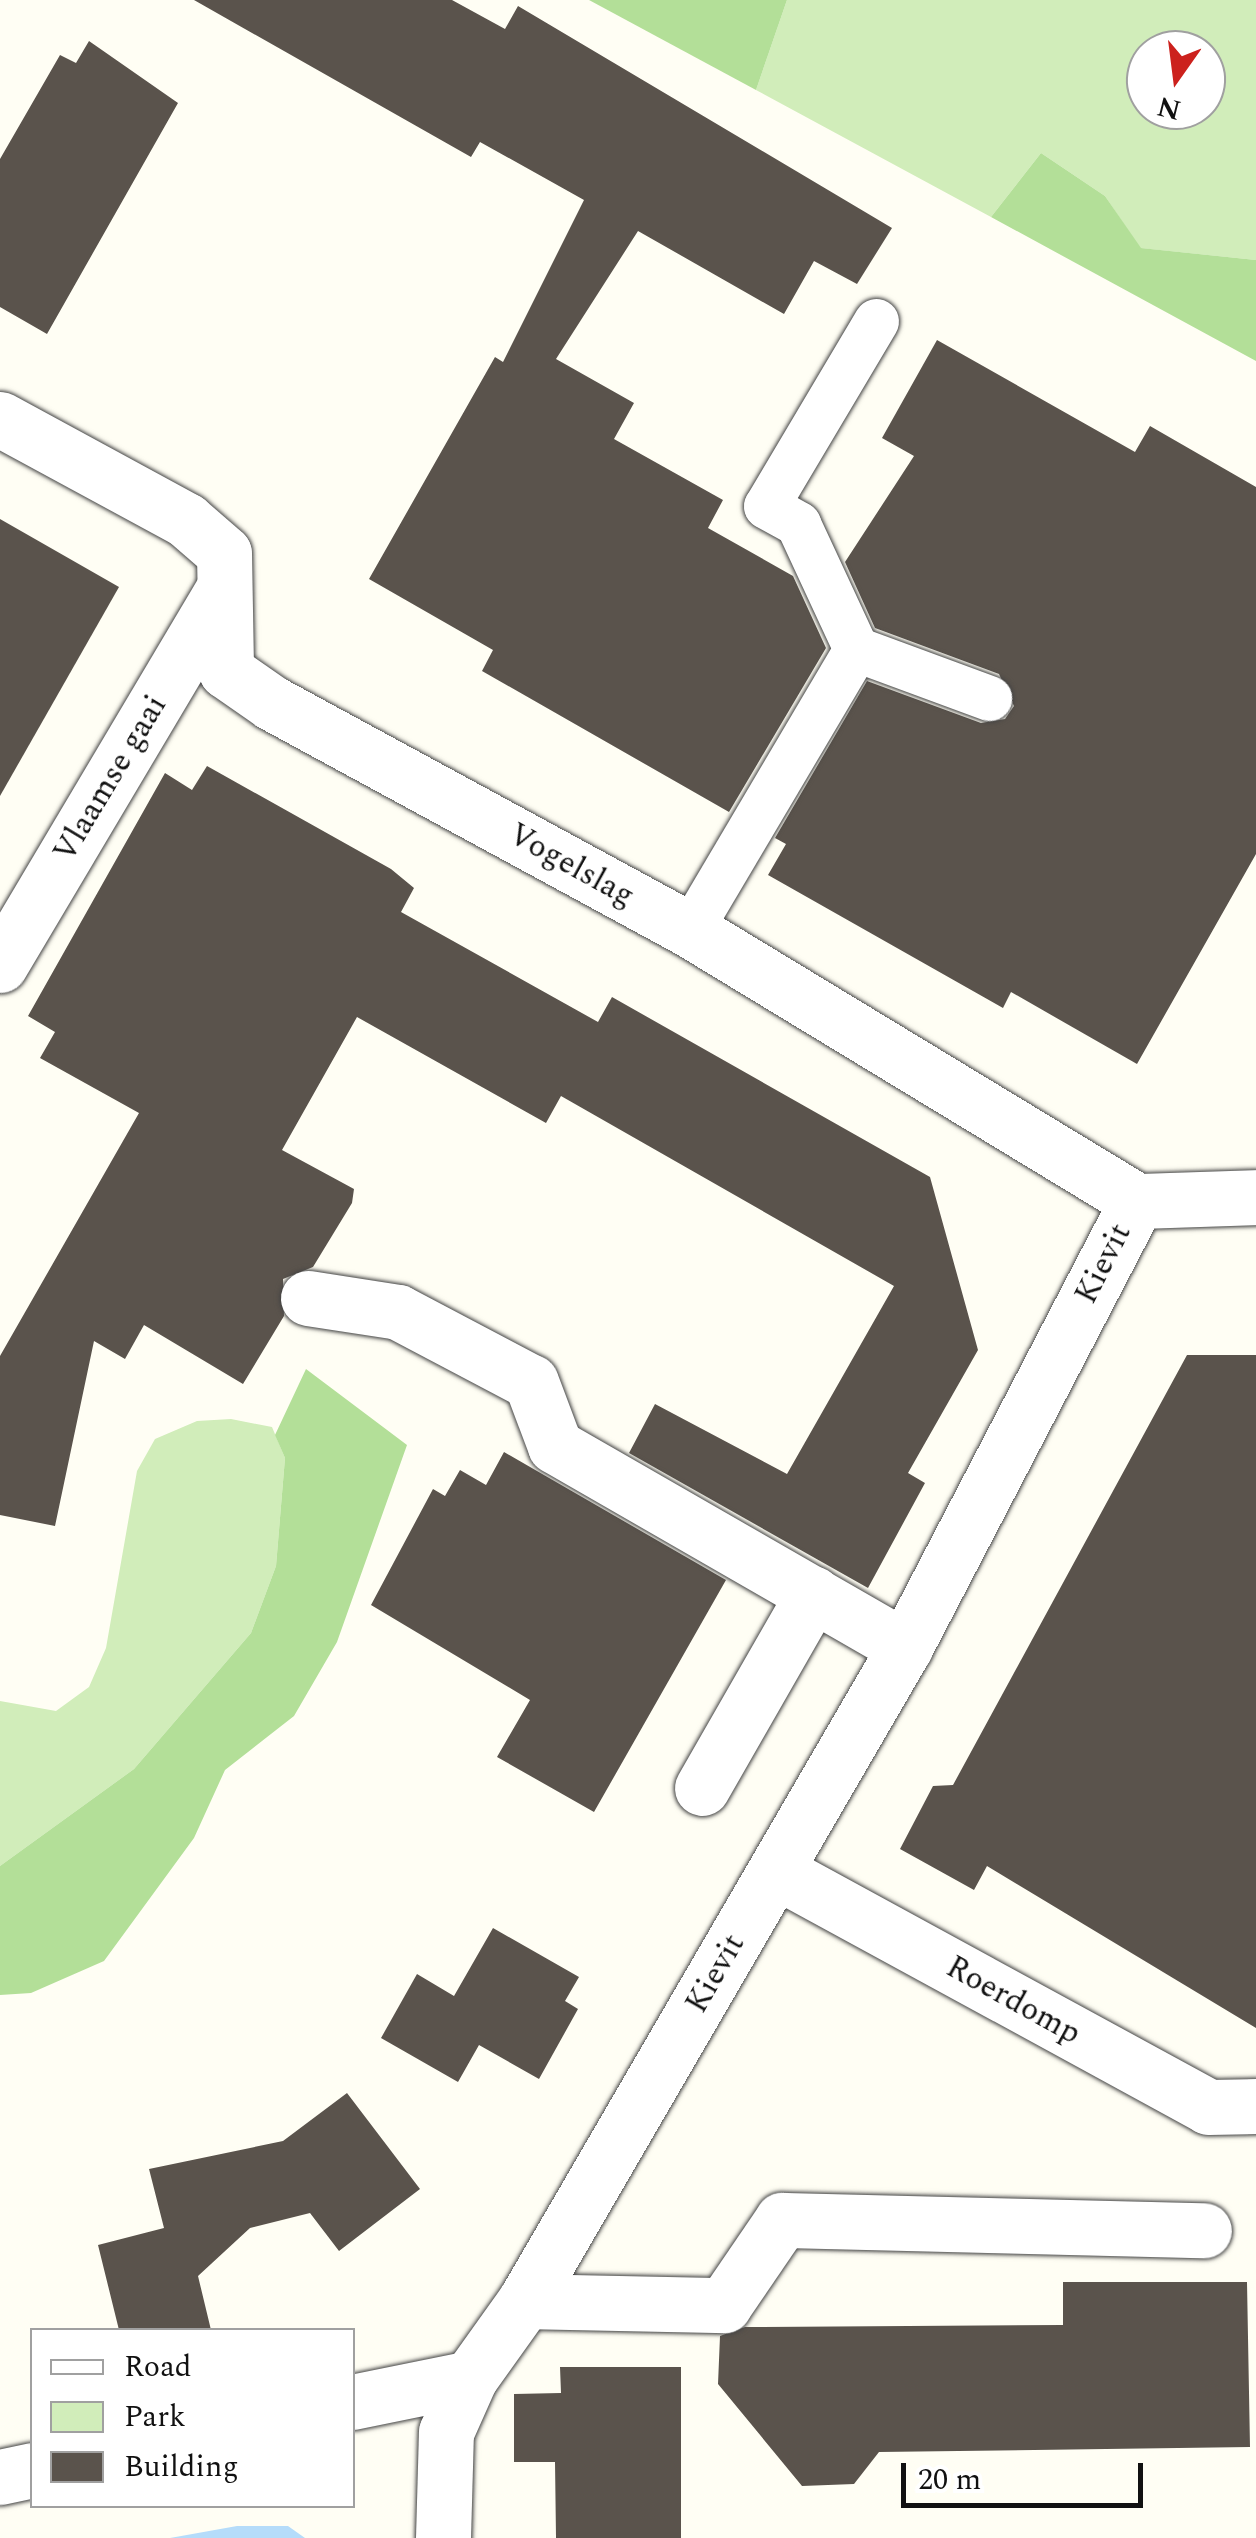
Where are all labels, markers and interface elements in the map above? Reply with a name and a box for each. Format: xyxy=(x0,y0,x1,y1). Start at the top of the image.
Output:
north arrow xyxy=(1126,30,1226,130)
text: N xyxy=(1153,84,1185,131)
street label: Vlaamse gaai xyxy=(46,689,176,869)
street label: Vogelslag xyxy=(502,816,640,916)
street label: Kievit xyxy=(1068,1217,1140,1311)
street label: Kievit xyxy=(678,1928,754,2020)
street label: Roerdomp xyxy=(939,1948,1087,2054)
legend xyxy=(30,2328,355,2508)
text: Road xyxy=(124,2344,192,2390)
text: Park xyxy=(124,2394,186,2440)
scale bar xyxy=(906,2443,1148,2505)
text: Building xyxy=(124,2444,239,2490)
text: 20 m xyxy=(918,2457,981,2503)

